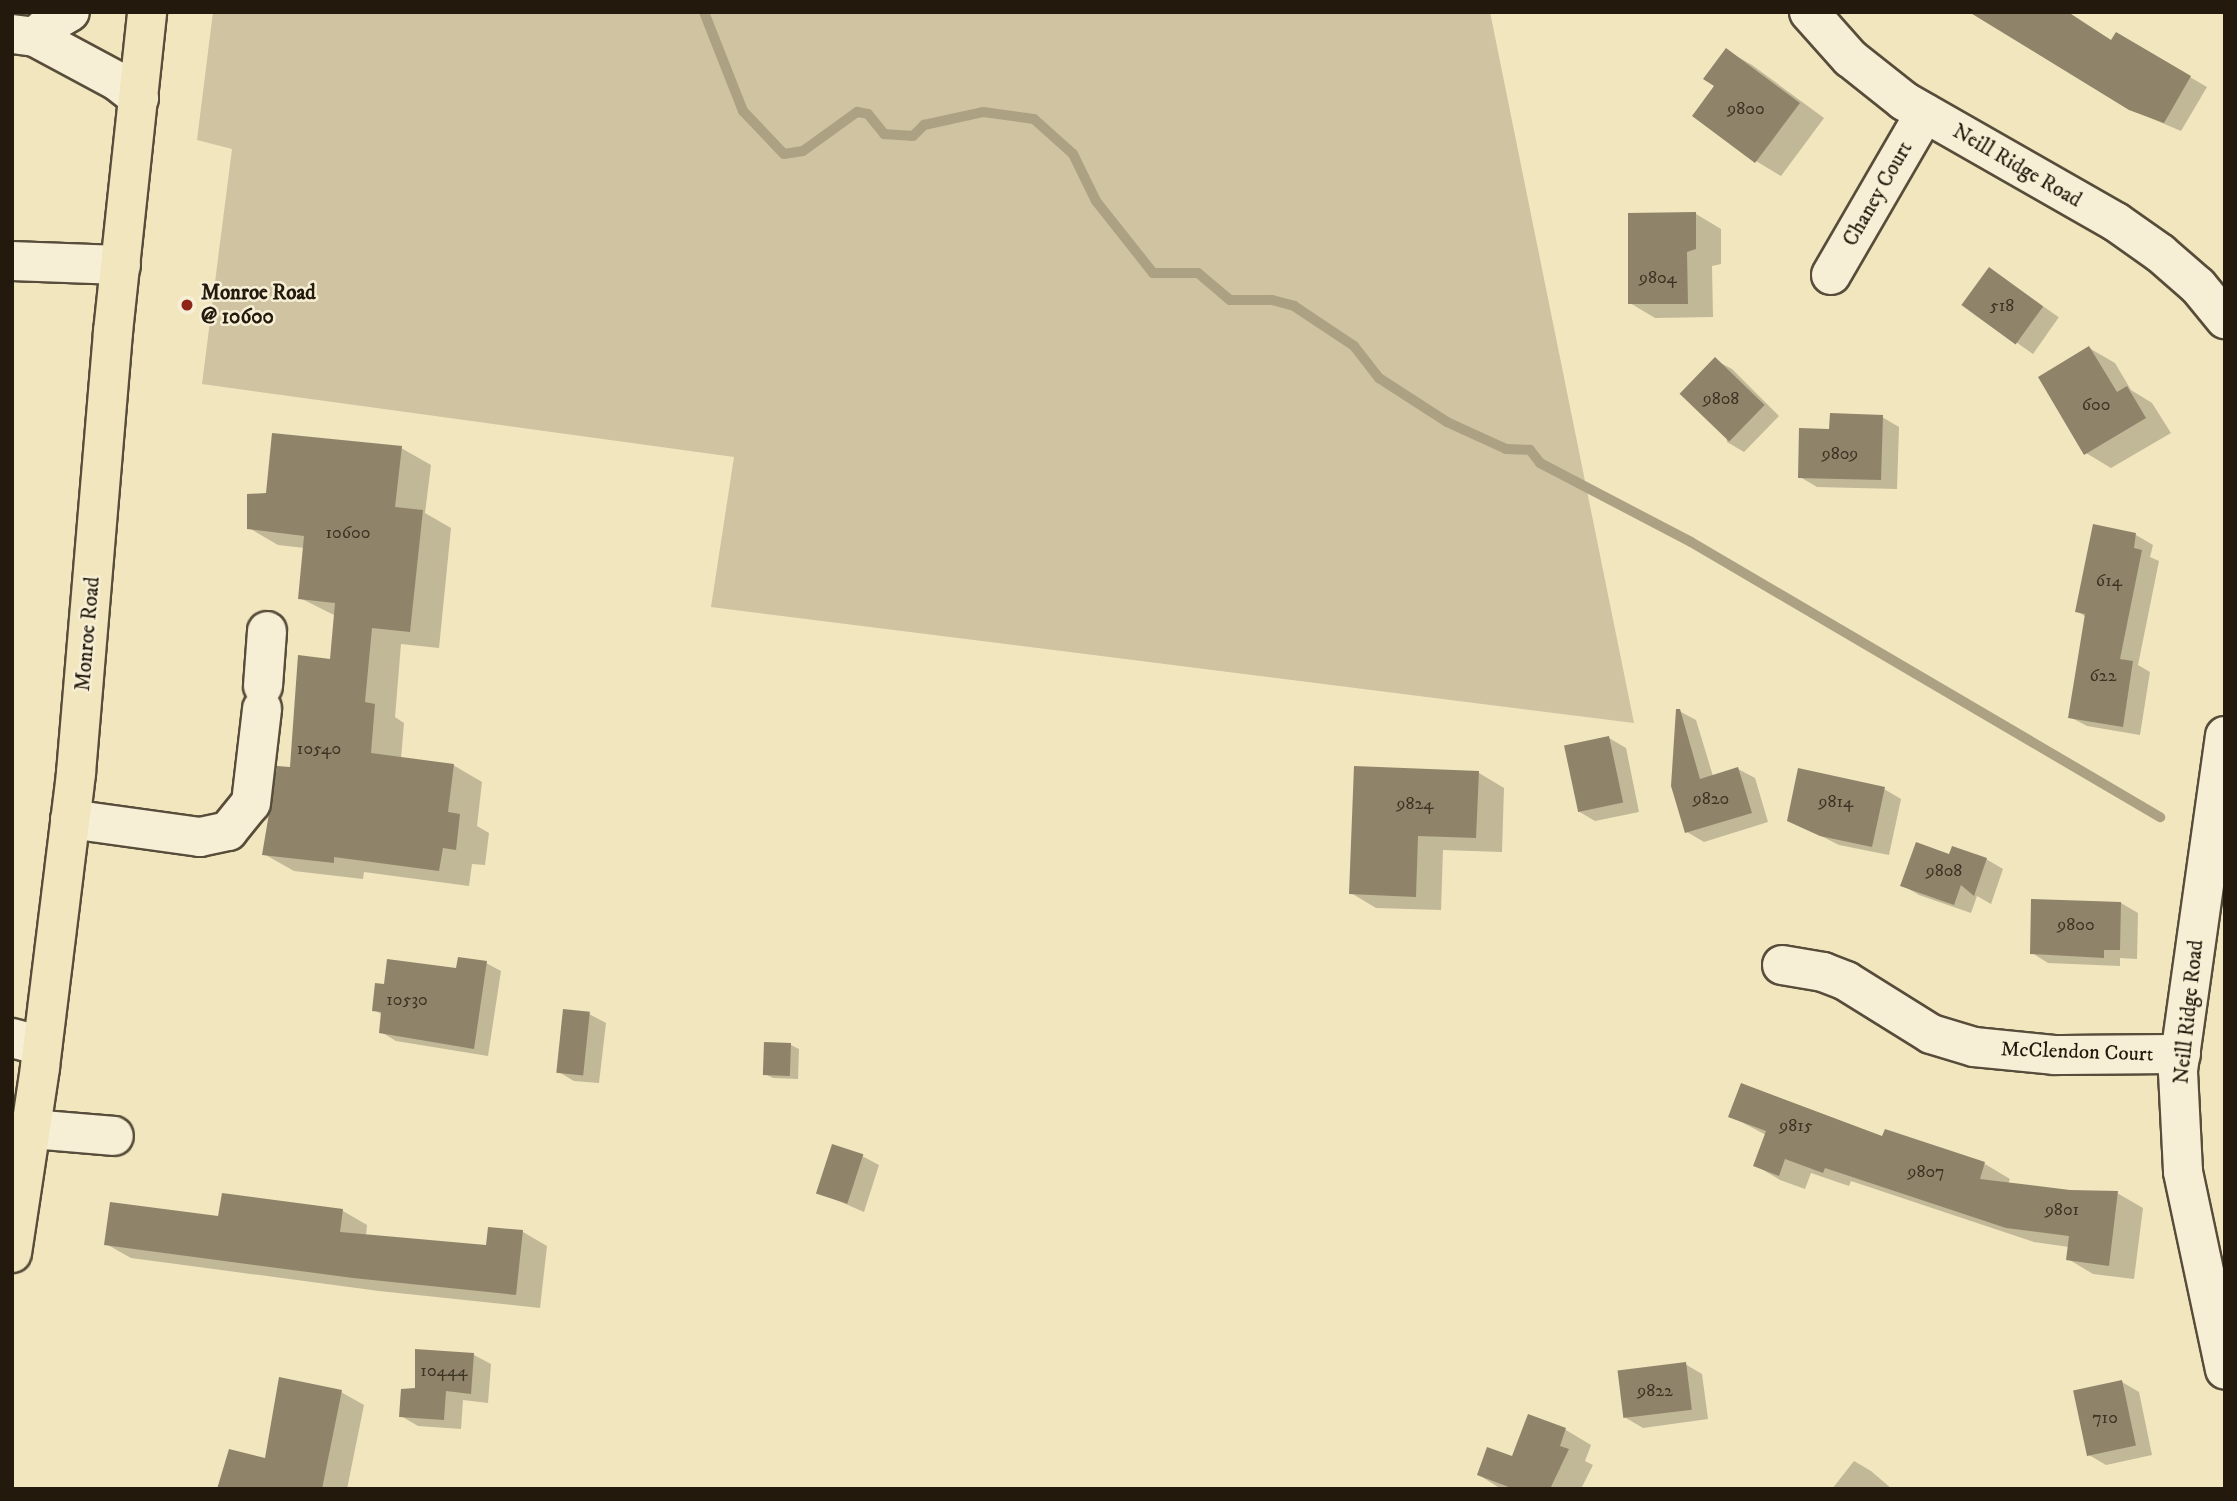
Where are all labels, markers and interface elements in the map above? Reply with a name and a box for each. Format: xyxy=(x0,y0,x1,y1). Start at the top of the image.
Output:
house number: 9800 xyxy=(1727,98,1765,120)
street label: Neill Ridge Road xyxy=(1948,119,2086,213)
street label: Chaney Court xyxy=(1838,137,1918,251)
house number: 9804 xyxy=(1639,267,1677,289)
place label: Monroe Road @ 10600 xyxy=(201,280,316,330)
house number: 518 xyxy=(1990,295,2014,317)
marker: Monroe Road @ 10600 xyxy=(179,297,195,313)
house number: 9808 xyxy=(1703,388,1739,410)
house number: 600 xyxy=(2082,394,2110,416)
house number: 9809 xyxy=(1822,443,1858,465)
house number: 10600 xyxy=(326,522,370,544)
house number: 614 xyxy=(2096,570,2122,592)
street label: Monroe Road xyxy=(70,576,106,692)
house number: 622 xyxy=(2089,665,2117,687)
house number: 10540 xyxy=(297,738,341,760)
house number: 9820 xyxy=(1693,788,1729,810)
house number: 9814 xyxy=(1819,791,1853,813)
house number: 9824 xyxy=(1396,793,1434,815)
house number: 9808 xyxy=(1926,860,1962,882)
house number: 9800 xyxy=(2057,914,2095,936)
street label: Neill Ridge Road xyxy=(2169,939,2209,1085)
house number: 10530 xyxy=(386,989,428,1011)
street label: McClendon Court xyxy=(2000,1037,2154,1067)
house number: 9815 xyxy=(1779,1115,1813,1137)
house number: 9807 xyxy=(1907,1161,1945,1183)
house number: 9801 xyxy=(2045,1199,2079,1221)
house number: 10444 xyxy=(420,1360,468,1382)
house number: 9822 xyxy=(1637,1380,1673,1402)
house number: 710 xyxy=(2092,1407,2118,1429)

